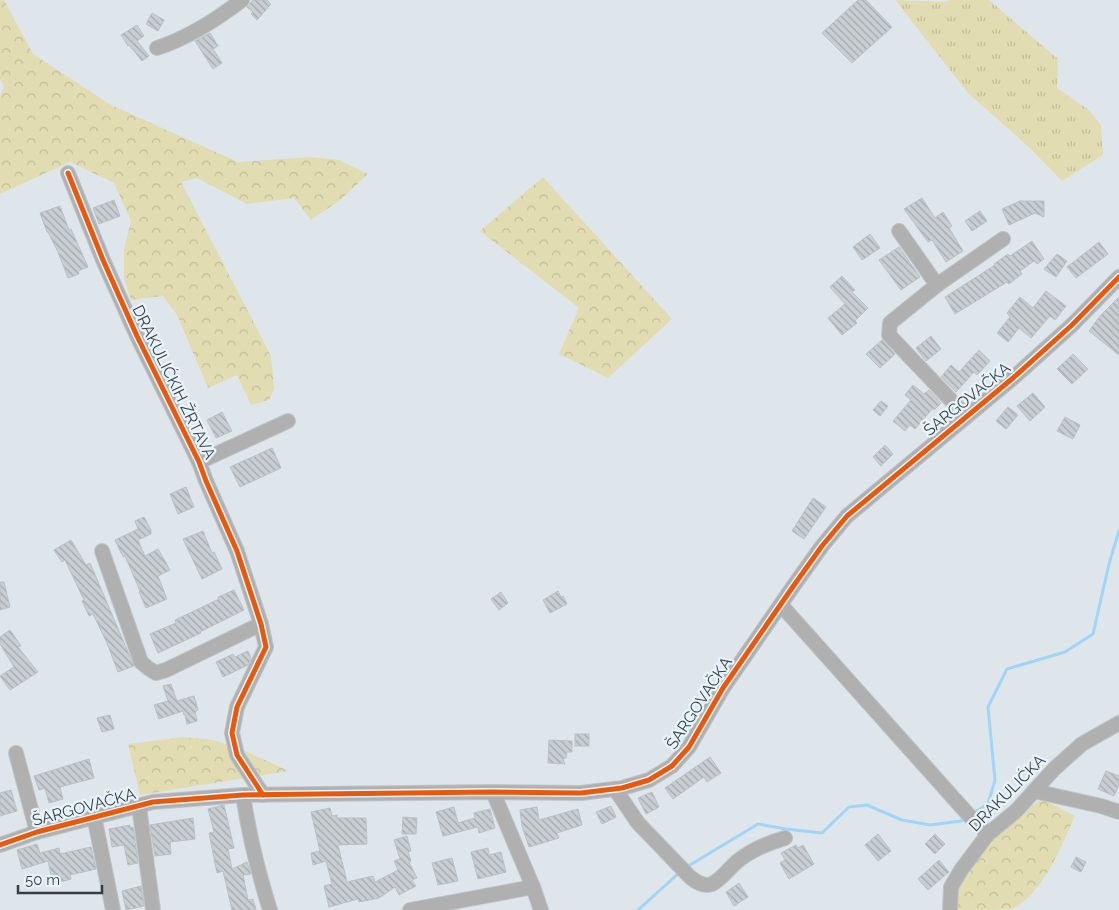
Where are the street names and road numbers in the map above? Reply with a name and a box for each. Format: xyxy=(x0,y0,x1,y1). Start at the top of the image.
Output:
street label: DRAKULIĆKIH ŽRTAVA xyxy=(128,301,221,462)
street label: ŠARGOVAČKA xyxy=(919,357,1014,440)
street label: ŠARGOVAČKA xyxy=(661,653,736,753)
street label: DRAKULIĆKA xyxy=(964,750,1049,835)
street label: ŠARGOVAČKA xyxy=(30,783,138,830)

